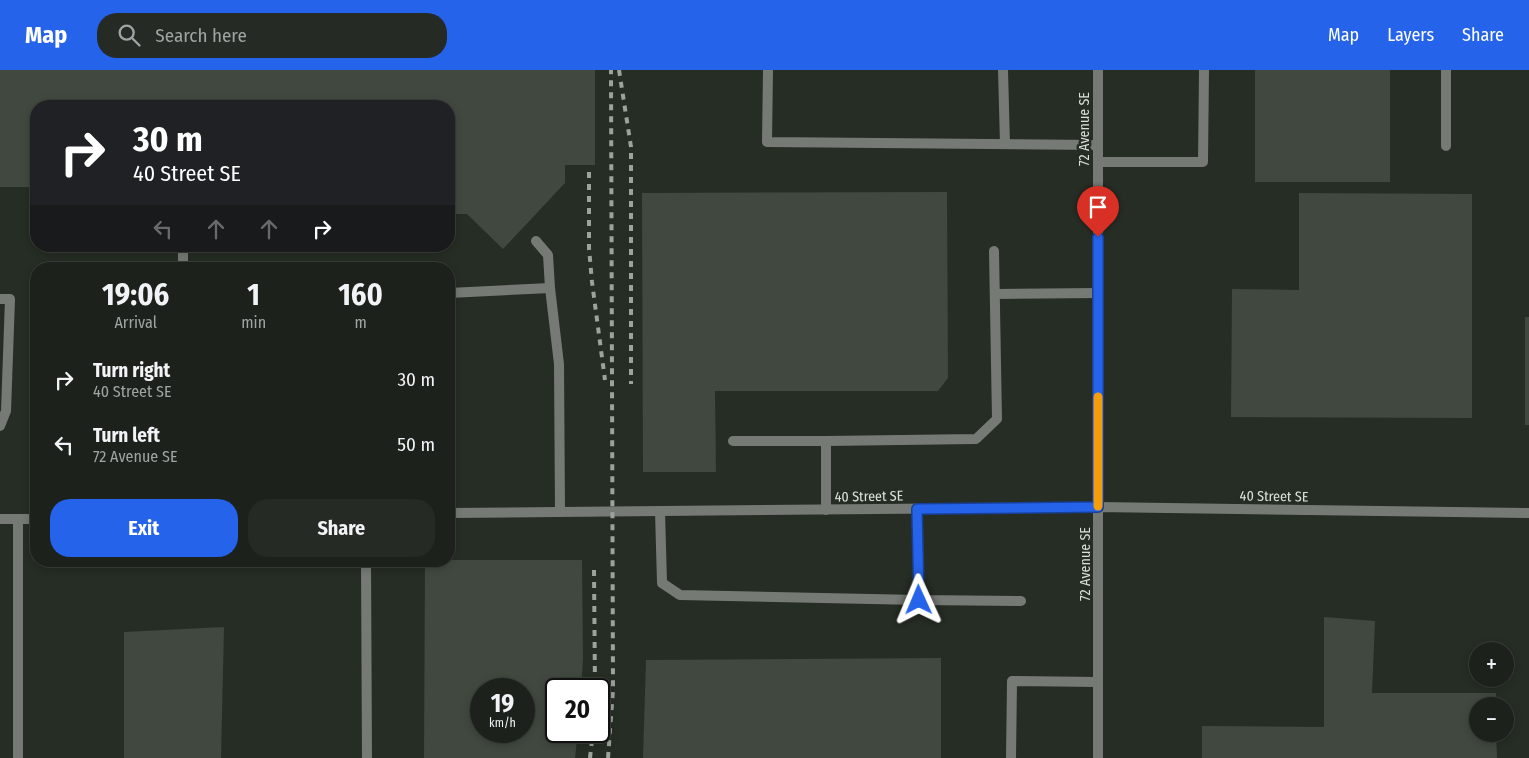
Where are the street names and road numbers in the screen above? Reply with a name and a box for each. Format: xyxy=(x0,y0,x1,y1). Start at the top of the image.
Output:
street label: 72 Avenue SE xyxy=(1076,92,1093,166)
street label: 40 Street SE xyxy=(835,487,904,506)
street label: 40 Street SE xyxy=(1240,487,1309,506)
street label: 72 Avenue SE xyxy=(1077,527,1094,601)

